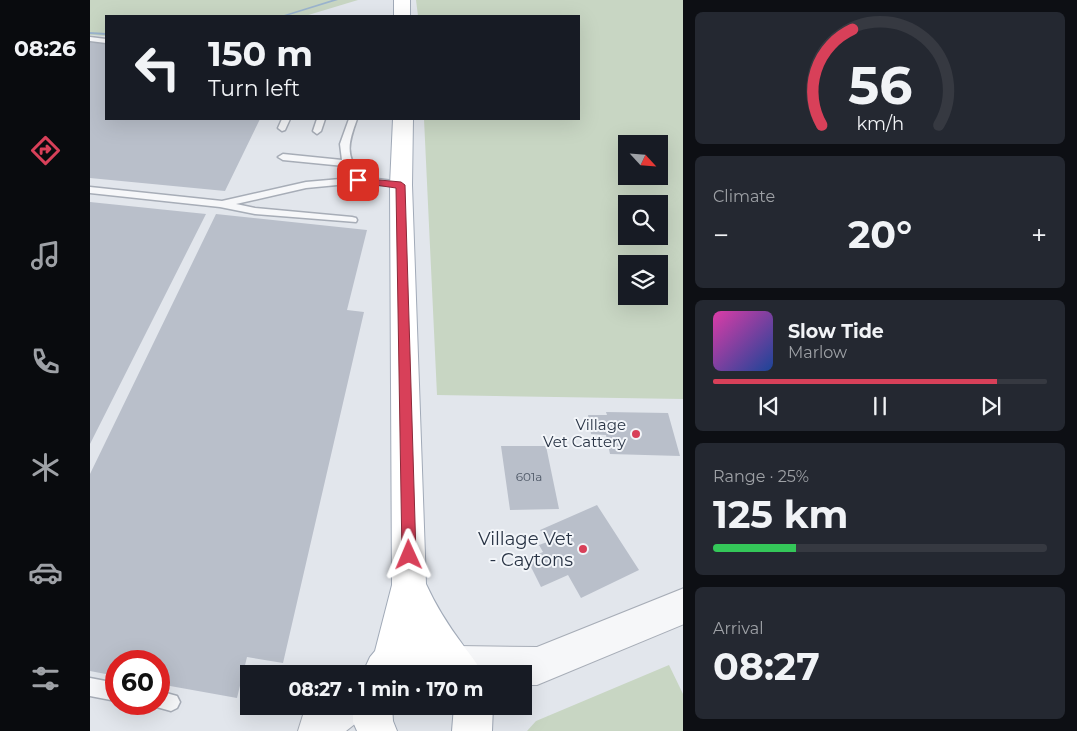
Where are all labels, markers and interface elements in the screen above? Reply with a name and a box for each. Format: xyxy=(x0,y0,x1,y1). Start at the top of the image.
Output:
text: 150 m xyxy=(208,32,313,75)
text: 08:26 xyxy=(14,35,76,62)
icon: left xyxy=(125,35,190,100)
text: 56 xyxy=(848,54,912,117)
text: Turn left xyxy=(208,75,300,102)
text: km/h xyxy=(856,113,904,134)
icon: directions xyxy=(28,133,63,168)
north arrow xyxy=(618,135,668,185)
map controls xyxy=(618,135,668,305)
pin xyxy=(337,159,379,201)
icon: arrive xyxy=(344,166,372,194)
text: Climate xyxy=(713,187,775,206)
button: search xyxy=(618,195,668,245)
text: 20° xyxy=(848,211,912,258)
text: − xyxy=(713,218,729,252)
text: + xyxy=(1031,218,1047,252)
icon: music xyxy=(28,238,63,273)
button: layers xyxy=(618,255,668,305)
text: Slow Tide xyxy=(788,320,884,343)
text: Marlow xyxy=(788,343,847,362)
icon: phone xyxy=(28,344,63,379)
icon: previous xyxy=(755,392,783,420)
icon: pause xyxy=(866,392,894,420)
icon: next xyxy=(977,392,1005,420)
place label: Village Vet Cattery xyxy=(543,415,627,451)
marker: Village Vet Cattery xyxy=(630,428,642,440)
icon: climate xyxy=(28,450,63,485)
text: Range · 25% xyxy=(713,467,809,486)
house number: 601a xyxy=(516,469,542,484)
text: 125 km xyxy=(713,491,848,538)
position arrow xyxy=(382,528,434,580)
place label: Village Vet - Caytons xyxy=(478,528,573,571)
marker: Village Vet - Caytons xyxy=(577,543,589,555)
icon: car xyxy=(28,555,63,590)
text: Arrival xyxy=(713,619,763,638)
text: 08:27 xyxy=(713,643,820,690)
speed limit sign: 60 xyxy=(105,650,170,715)
icon: filters xyxy=(28,661,63,696)
text: 08:27 · 1 min · 170 m xyxy=(288,678,484,701)

